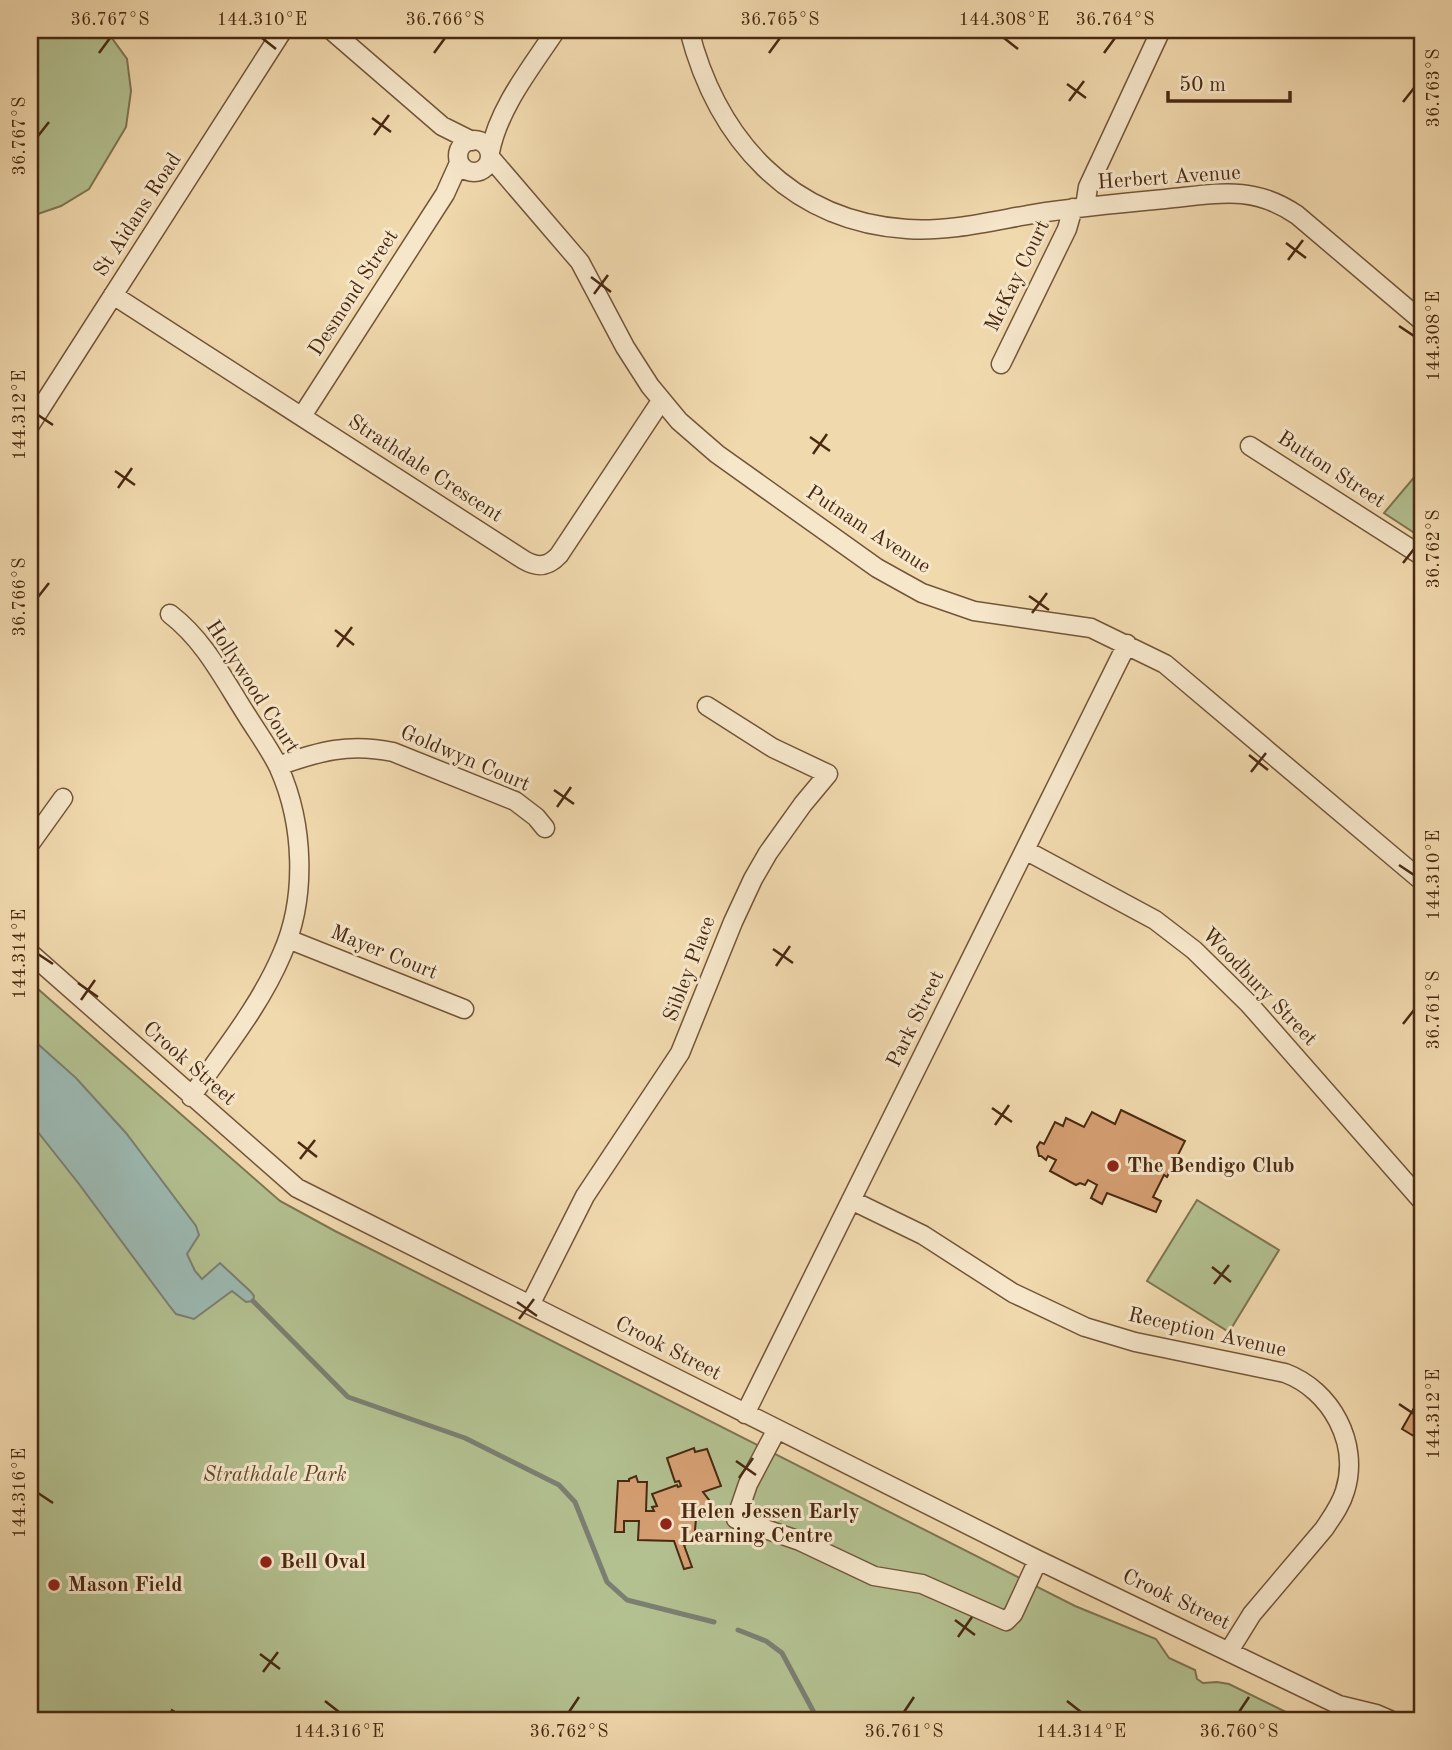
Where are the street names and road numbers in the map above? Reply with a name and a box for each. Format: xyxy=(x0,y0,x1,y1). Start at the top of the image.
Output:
street label: St Aidans Road xyxy=(90,150,186,280)
street label: Herbert Avenue xyxy=(1097,163,1241,193)
street label: McKay Court xyxy=(982,217,1054,335)
street label: Desmond Street xyxy=(305,226,403,360)
street label: Strathdale Crescent xyxy=(344,411,506,527)
street label: Button Street xyxy=(1273,428,1389,512)
street label: Putnam Avenue xyxy=(802,482,934,578)
street label: Hollywood Court xyxy=(201,617,303,757)
street label: Goldwyn Court xyxy=(397,722,533,796)
street label: Sibley Place xyxy=(660,913,720,1025)
street label: Mayer Court xyxy=(327,922,441,984)
street label: Woodbury Street xyxy=(1197,924,1321,1050)
street label: Park Street xyxy=(884,967,948,1071)
street label: Crook Street xyxy=(138,1018,240,1110)
street label: Reception Avenue xyxy=(1126,1305,1288,1361)
street label: Crook Street xyxy=(612,1313,724,1385)
street label: Crook Street xyxy=(1119,1566,1233,1634)

